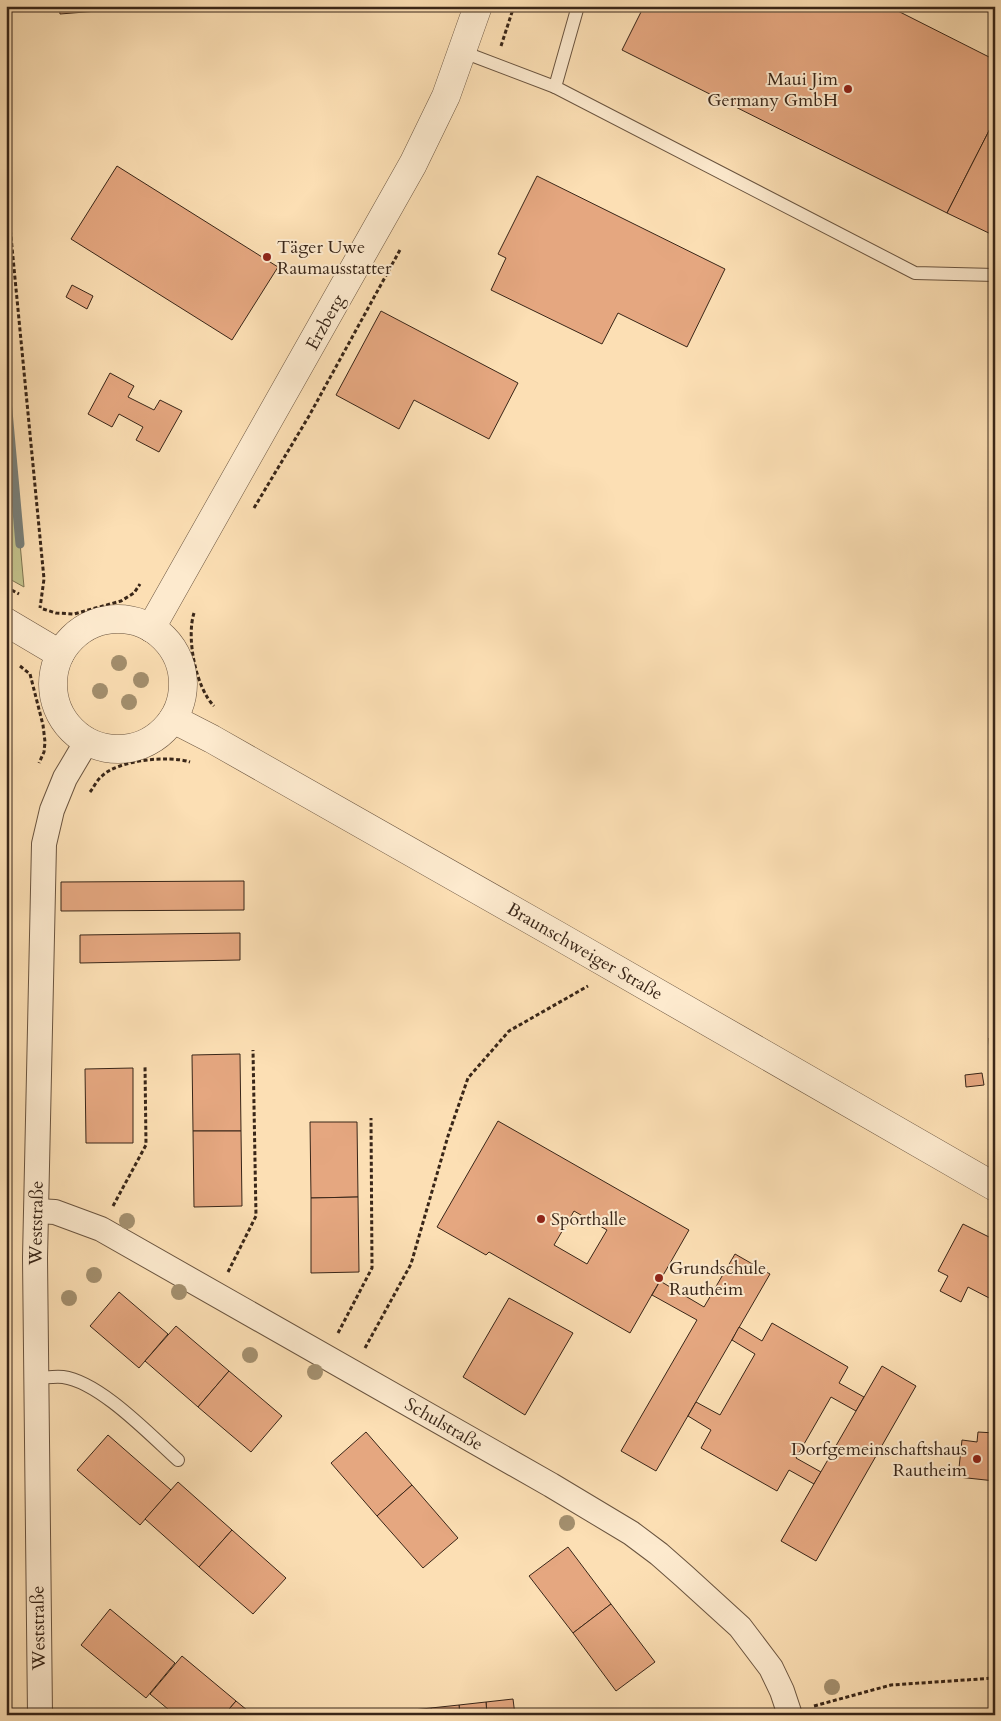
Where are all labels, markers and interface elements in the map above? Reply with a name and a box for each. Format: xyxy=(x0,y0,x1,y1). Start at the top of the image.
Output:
place label: Maui Jim Germany GmbH xyxy=(707,67,839,113)
marker: Maui Jim Germany GmbH xyxy=(842,83,854,95)
place label: Täger Uwe Raumausstatter xyxy=(277,235,392,281)
marker: Täger Uwe Raumausstatter xyxy=(261,251,273,263)
street label: Erzberg xyxy=(300,289,351,355)
street label: Braunschweiger Straße xyxy=(502,897,667,1006)
street label: Weststraße xyxy=(23,1180,50,1267)
place label: Sporthalle xyxy=(551,1207,627,1232)
marker: Sporthalle xyxy=(535,1213,547,1225)
place label: Grundschule Rautheim xyxy=(669,1256,766,1302)
marker: Grundschule Rautheim xyxy=(653,1272,665,1284)
street label: Schulstraße xyxy=(400,1392,487,1457)
place label: Dorfgemeinschaftshaus Rautheim xyxy=(791,1437,968,1483)
marker: Dorfgemeinschaftshaus Rautheim xyxy=(971,1453,983,1465)
street label: Weststraße xyxy=(25,1585,52,1672)

